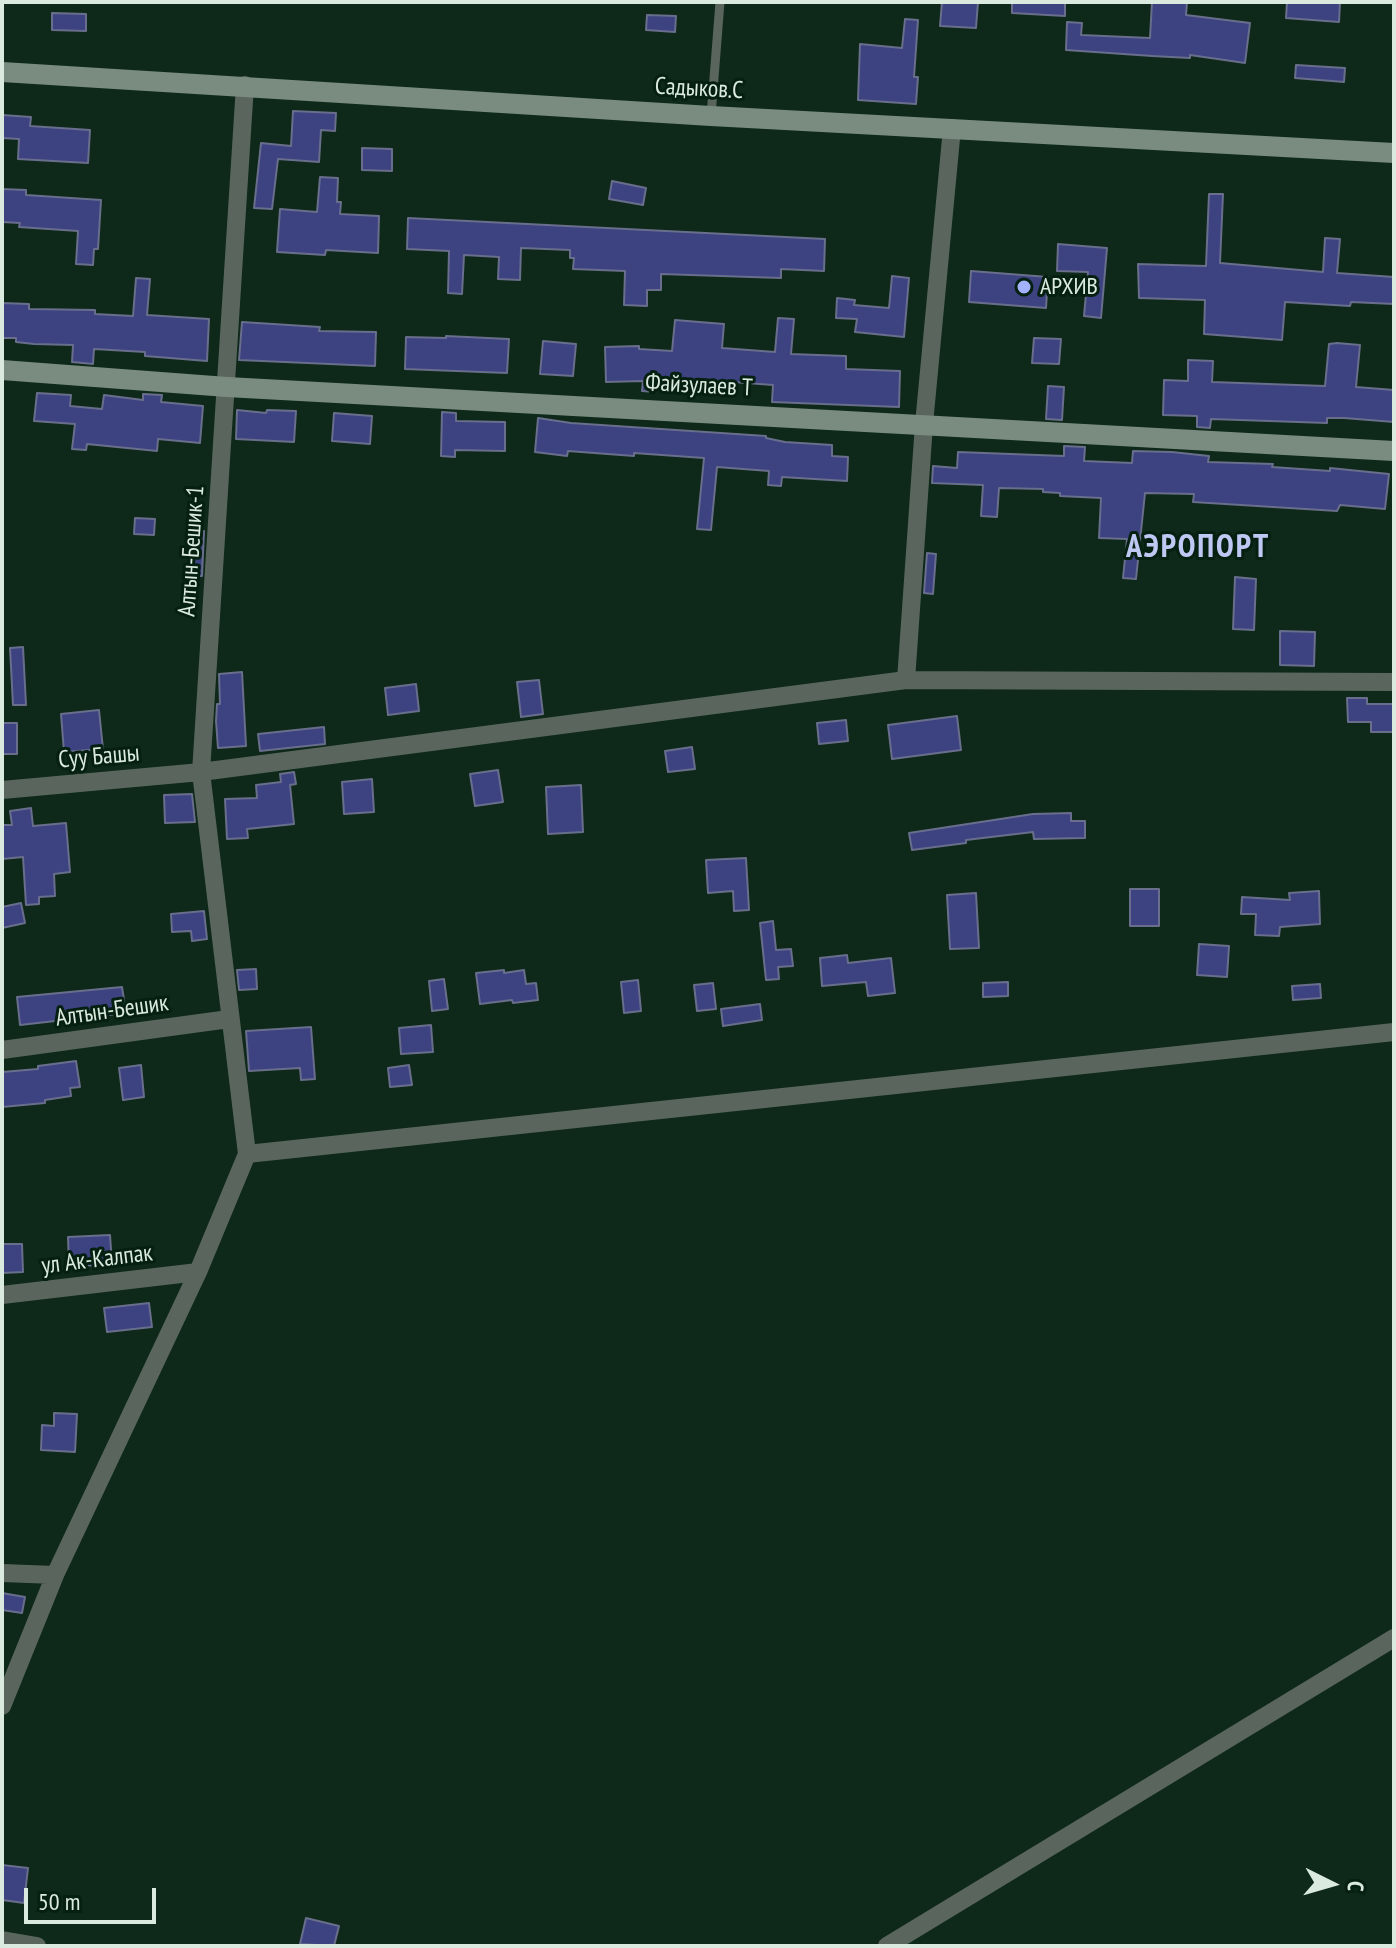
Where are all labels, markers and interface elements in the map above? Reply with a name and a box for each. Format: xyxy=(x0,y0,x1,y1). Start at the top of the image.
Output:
street label: Садыков.С xyxy=(654,72,744,106)
place label: АРХИВ xyxy=(1040,273,1098,301)
marker: АРХИВ xyxy=(1015,278,1033,296)
street label: Файзулаев Т xyxy=(645,369,753,403)
street label: Алтын-Бешик-1 xyxy=(173,484,211,618)
district label: АЭРОПОРТ xyxy=(1126,529,1270,567)
street label: Суу Башы xyxy=(57,739,141,775)
street label: Алтын-Бешик xyxy=(54,989,170,1033)
street label: ул Ак-Калпак xyxy=(40,1239,154,1281)
north arrow xyxy=(1292,1844,1372,1924)
scale bar xyxy=(28,1872,160,1922)
text: С xyxy=(1342,1880,1370,1892)
text: 50 m xyxy=(38,1886,80,1917)

